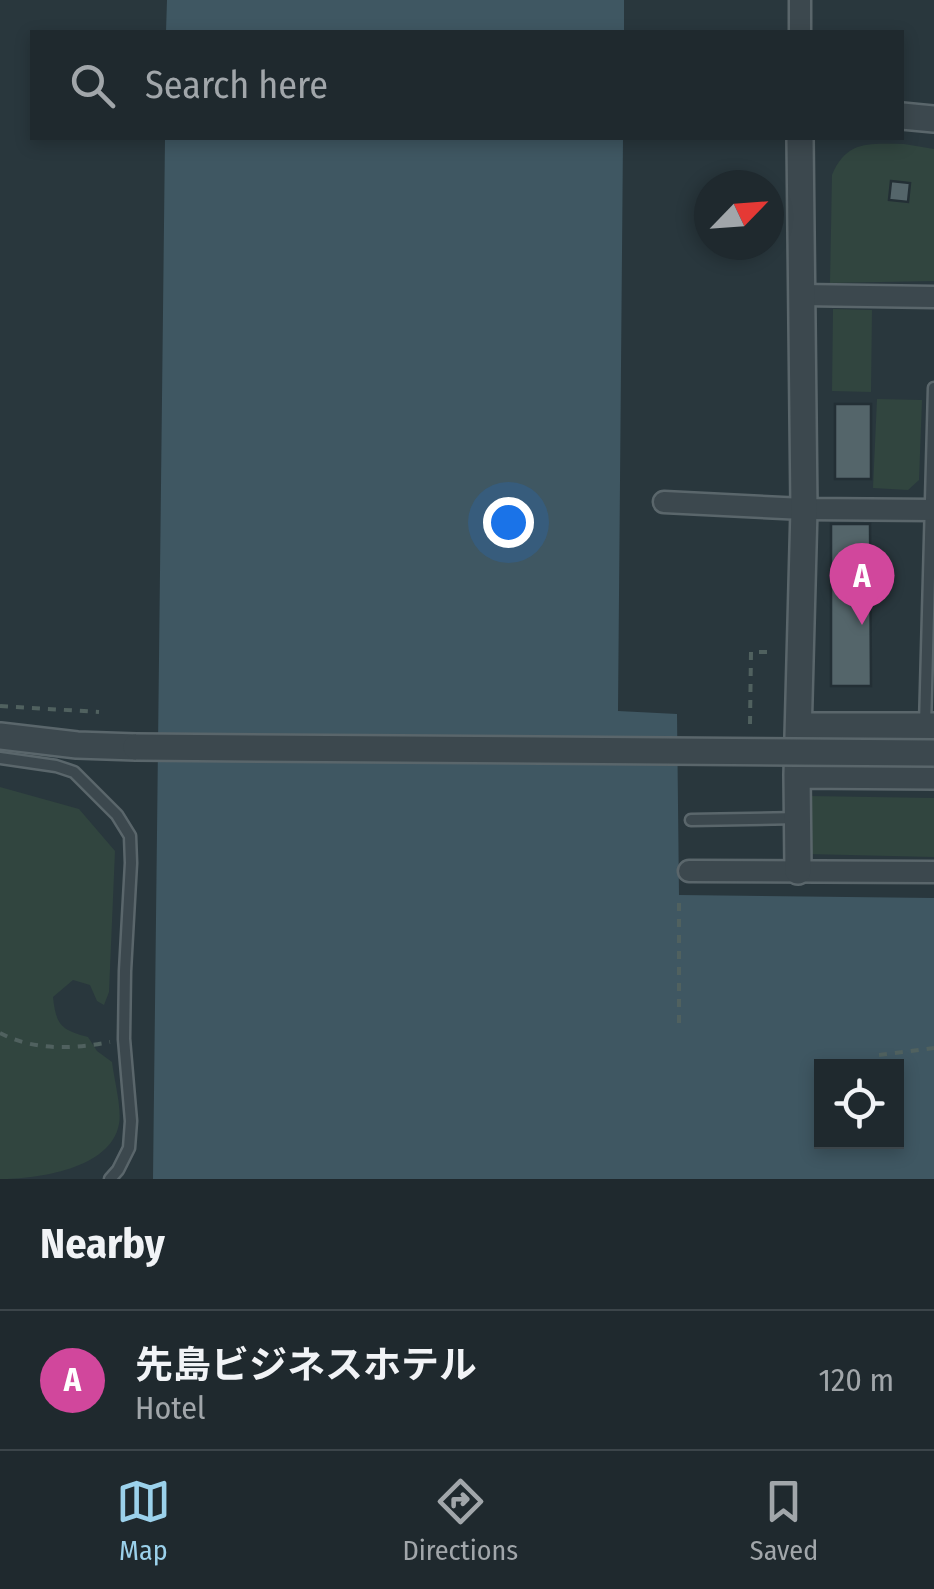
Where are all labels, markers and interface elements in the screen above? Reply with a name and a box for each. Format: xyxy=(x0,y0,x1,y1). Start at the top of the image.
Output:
search box xyxy=(30,30,904,140)
icon: search xyxy=(65,58,120,113)
text: Search here xyxy=(145,62,328,108)
north arrow xyxy=(694,170,784,260)
your location xyxy=(483,497,534,548)
pin: A xyxy=(830,542,894,625)
map controls xyxy=(814,1059,904,1149)
button: locate xyxy=(814,1059,904,1149)
text: Nearby xyxy=(40,1219,165,1269)
text: 先島ビジネスホテル xyxy=(135,1342,477,1388)
text: A xyxy=(64,1361,81,1399)
text: 120 m xyxy=(819,1361,894,1399)
text: Hotel xyxy=(135,1389,205,1427)
tab: Map xyxy=(116,1474,171,1567)
tab: Directions xyxy=(402,1474,518,1567)
tab: Saved xyxy=(750,1474,818,1567)

